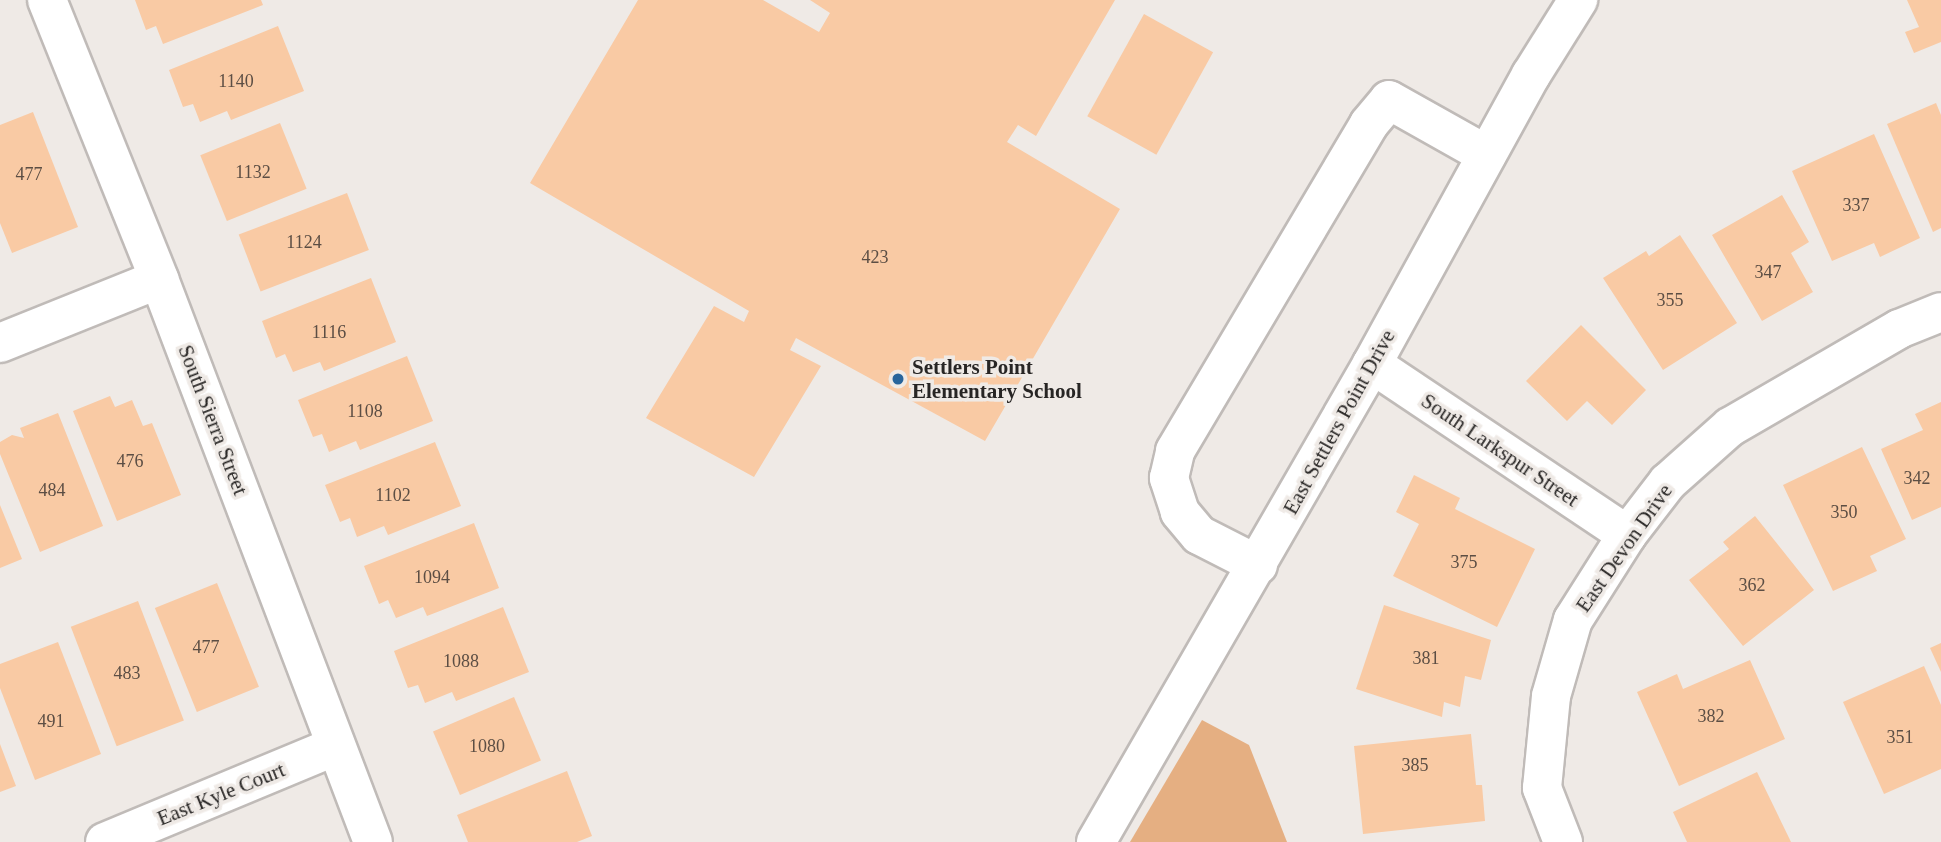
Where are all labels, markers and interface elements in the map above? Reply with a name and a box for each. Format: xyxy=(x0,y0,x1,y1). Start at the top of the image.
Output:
house number: 1140 xyxy=(218,70,254,92)
house number: 1132 xyxy=(235,161,271,183)
house number: 477 xyxy=(16,163,43,185)
house number: 337 xyxy=(1842,194,1870,216)
house number: 1124 xyxy=(286,231,322,253)
house number: 423 xyxy=(862,246,888,268)
house number: 347 xyxy=(1755,261,1782,283)
house number: 355 xyxy=(1657,289,1684,311)
house number: 1116 xyxy=(312,321,346,343)
street label: East Settlers Point Drive xyxy=(1278,325,1400,519)
street label: South Sierra Street xyxy=(173,341,253,499)
place label: Settlers Point Elementary School xyxy=(912,354,1082,404)
marker: Settlers Point Elementary School xyxy=(890,371,906,387)
street label: South Larkspur Street xyxy=(1417,388,1583,512)
house number: 1108 xyxy=(347,400,383,422)
house number: 476 xyxy=(117,450,144,472)
house number: 342 xyxy=(1903,467,1930,489)
house number: 484 xyxy=(38,479,66,501)
street label: East Devon Drive xyxy=(1571,479,1677,617)
house number: 1102 xyxy=(375,484,411,506)
house number: 350 xyxy=(1830,501,1858,523)
house number: 375 xyxy=(1450,551,1478,573)
house number: 1094 xyxy=(414,566,450,588)
house number: 362 xyxy=(1738,574,1765,596)
house number: 477 xyxy=(192,636,219,658)
house number: 381 xyxy=(1413,647,1440,669)
house number: 1088 xyxy=(443,650,479,672)
house number: 483 xyxy=(114,662,140,684)
house number: 382 xyxy=(1698,705,1724,727)
house number: 491 xyxy=(38,710,64,732)
house number: 351 xyxy=(1886,726,1914,748)
house number: 1080 xyxy=(469,735,505,757)
house number: 385 xyxy=(1402,754,1428,776)
street label: East Kyle Court xyxy=(154,757,288,831)

